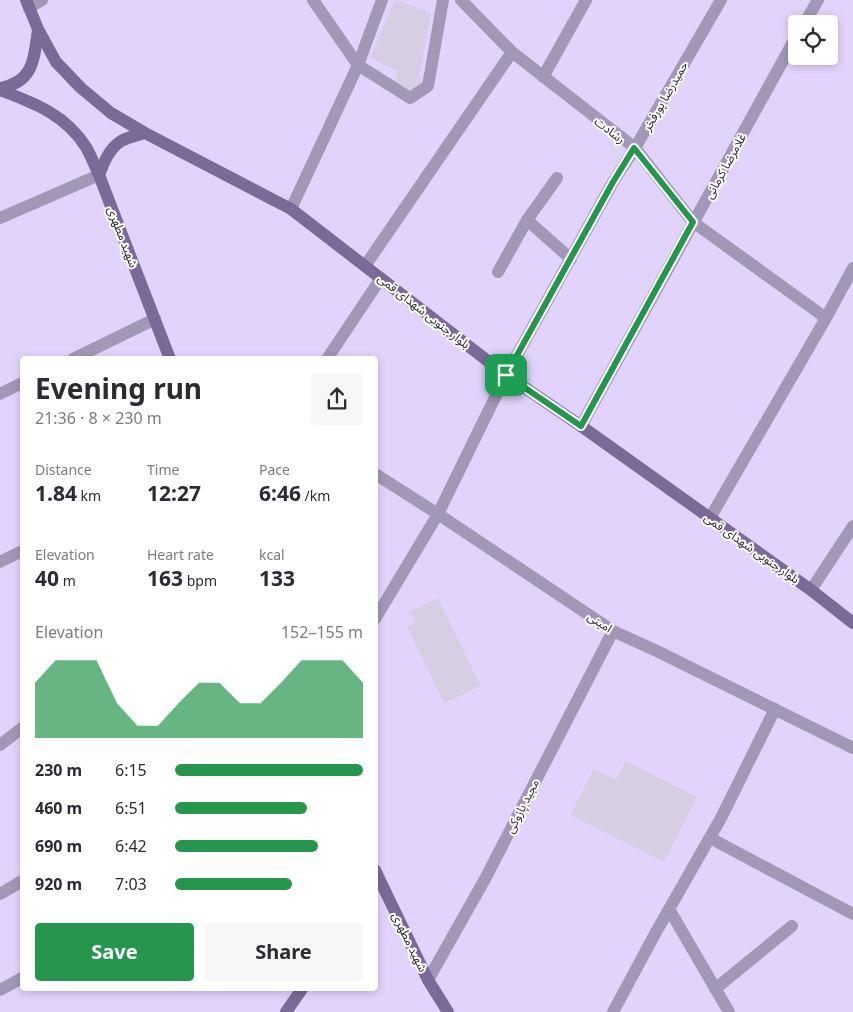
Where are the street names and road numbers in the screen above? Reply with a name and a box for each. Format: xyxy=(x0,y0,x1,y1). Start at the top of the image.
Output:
street label: حمیدرضا پورفخر xyxy=(638,58,692,135)
street label: رشادت xyxy=(591,113,629,147)
street label: غلامرضا کرمانی xyxy=(700,130,750,202)
street label: شهید مطهری xyxy=(104,204,142,270)
street label: بلوار جنوبی شهدای قمی xyxy=(374,270,474,352)
street label: بلوار جنوبی شهدای قمی xyxy=(701,509,803,587)
street label: امینی xyxy=(584,608,616,636)
street label: مجید پازوکی xyxy=(501,776,543,836)
street label: شهید مطهری xyxy=(388,909,432,975)

